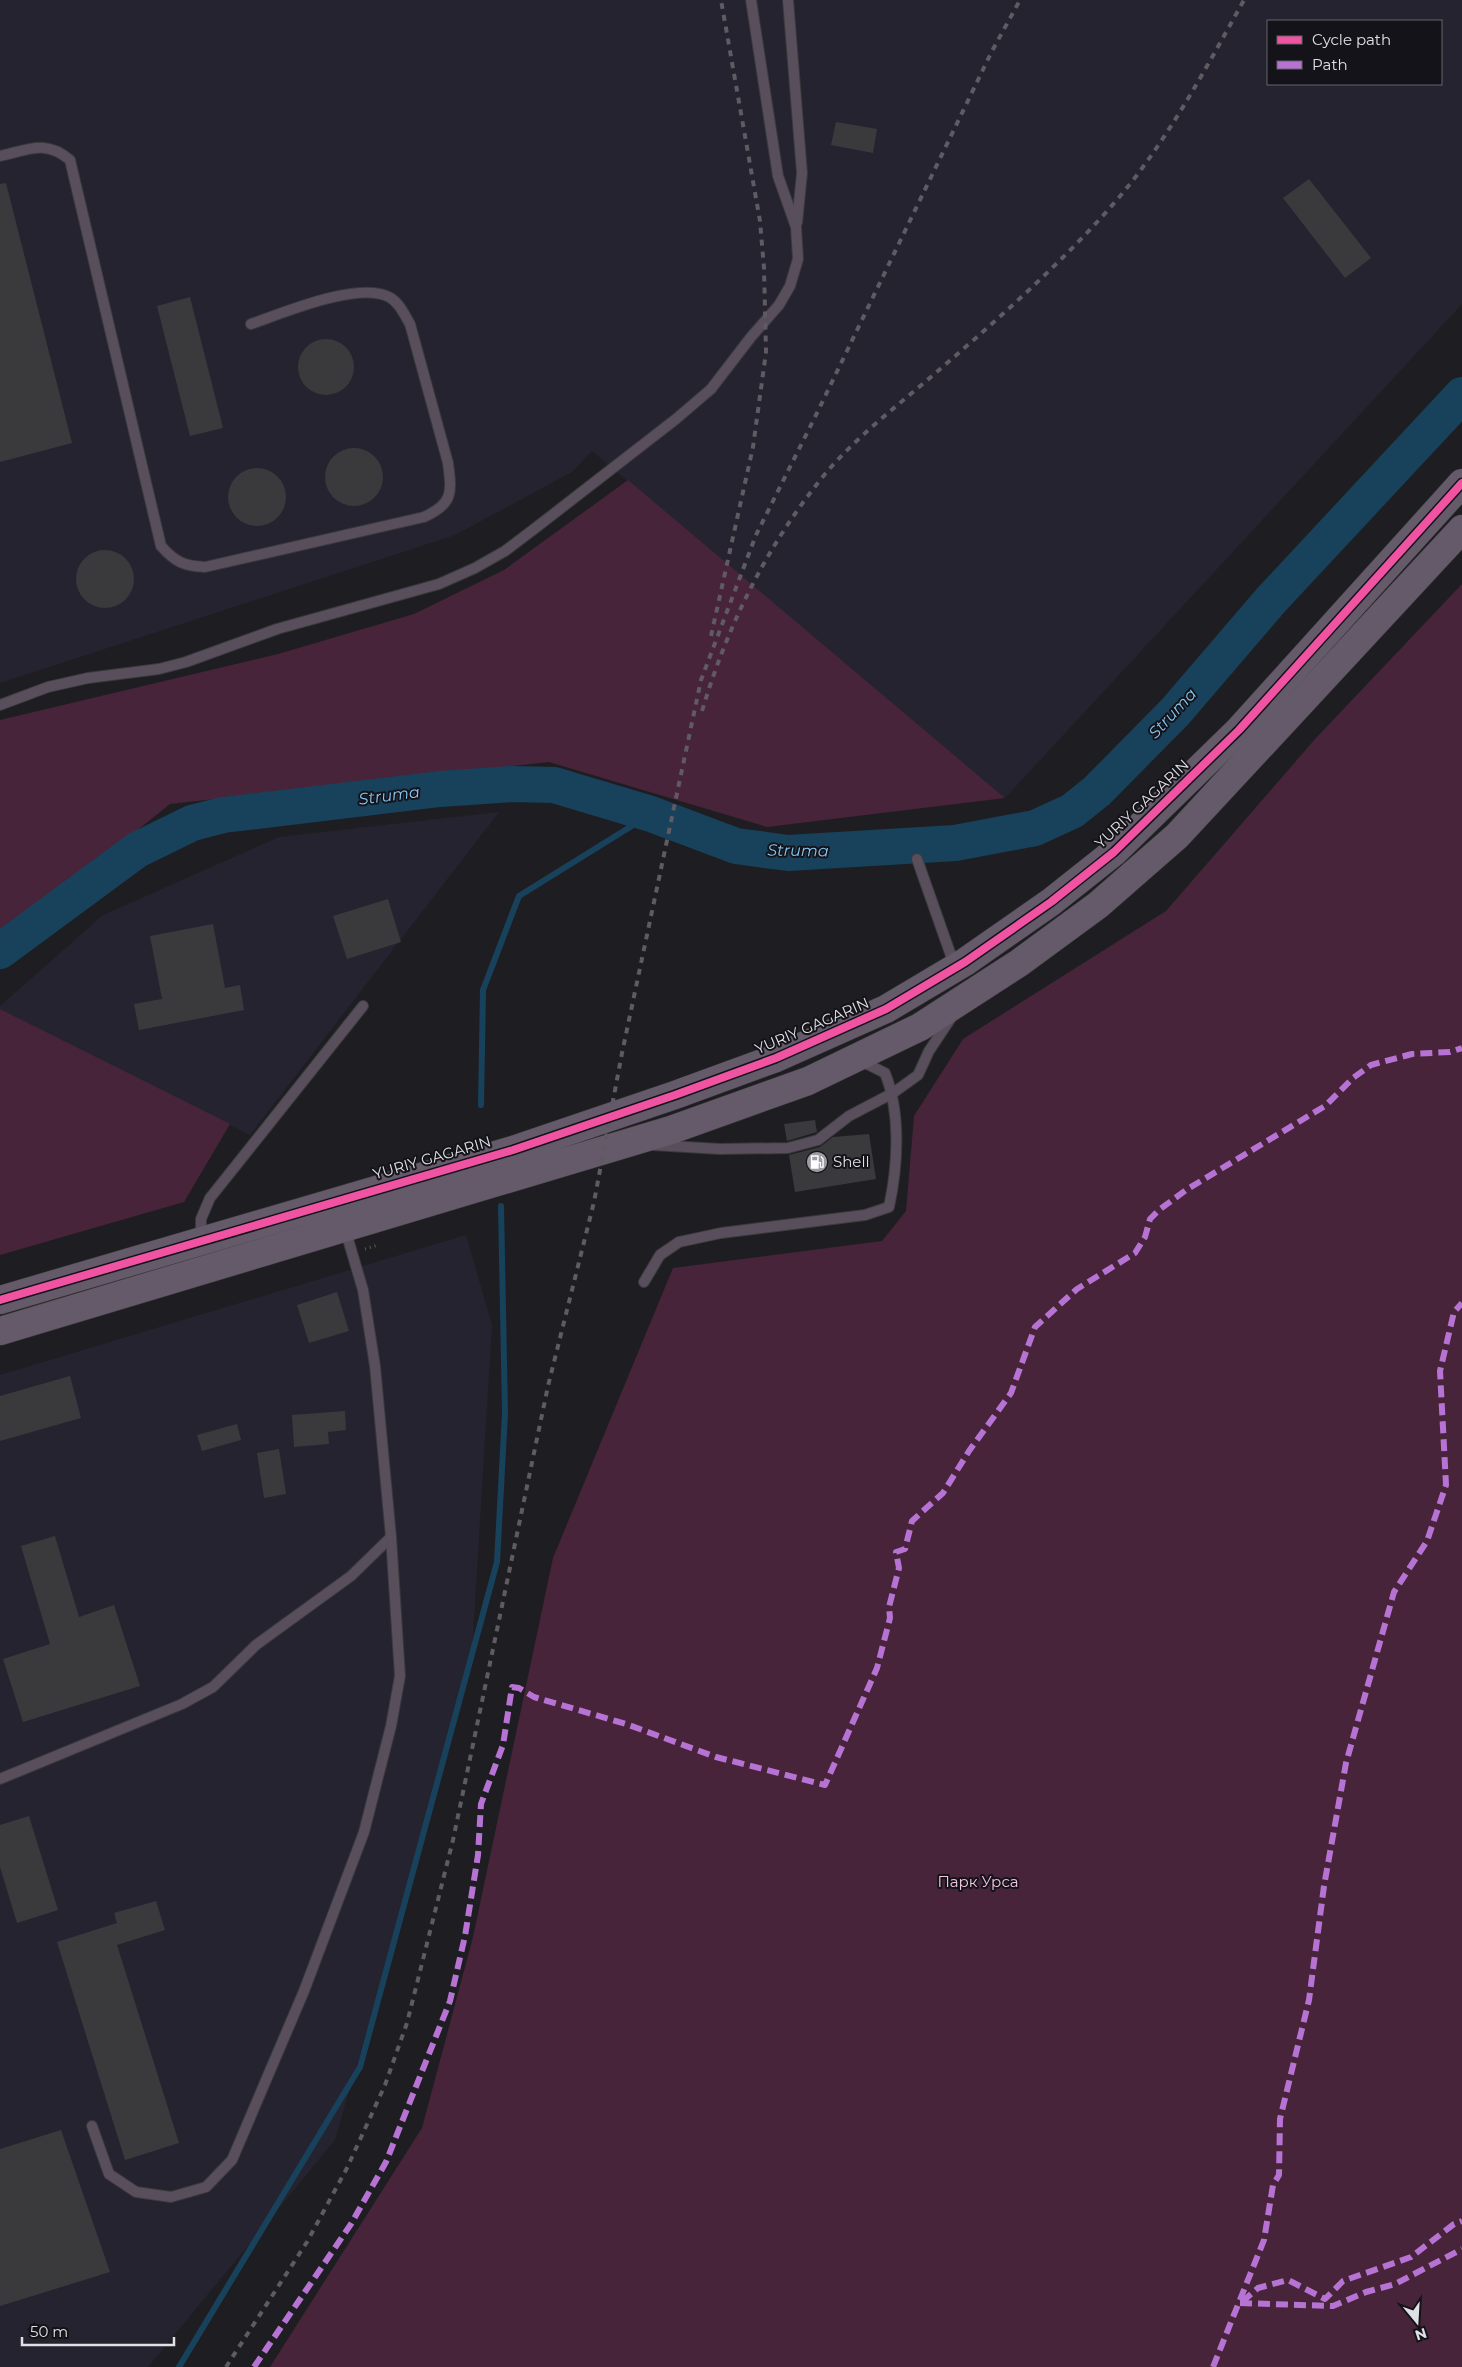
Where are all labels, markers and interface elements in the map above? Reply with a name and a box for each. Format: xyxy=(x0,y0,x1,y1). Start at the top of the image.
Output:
legend xyxy=(1267,20,1442,85)
text: Cycle path xyxy=(1312,30,1391,49)
text: Path xyxy=(1312,55,1348,74)
water label: Struma xyxy=(1144,684,1200,742)
street label: YURIY GAGARIN xyxy=(1091,755,1193,852)
water label: Struma xyxy=(357,782,421,809)
water label: Struma xyxy=(767,840,829,861)
street label: YURIY GAGARIN xyxy=(752,993,872,1058)
street label: YURIY GAGARIN xyxy=(371,1132,493,1183)
fuel station icon: Shell xyxy=(805,1150,829,1174)
place label: Shell xyxy=(833,1152,870,1171)
park label: Парк Урса xyxy=(937,1872,1019,1891)
north arrow xyxy=(1392,2297,1442,2347)
scale bar xyxy=(22,2314,175,2346)
text: 50 m xyxy=(30,2322,68,2341)
text: N xyxy=(1413,2324,1429,2345)

